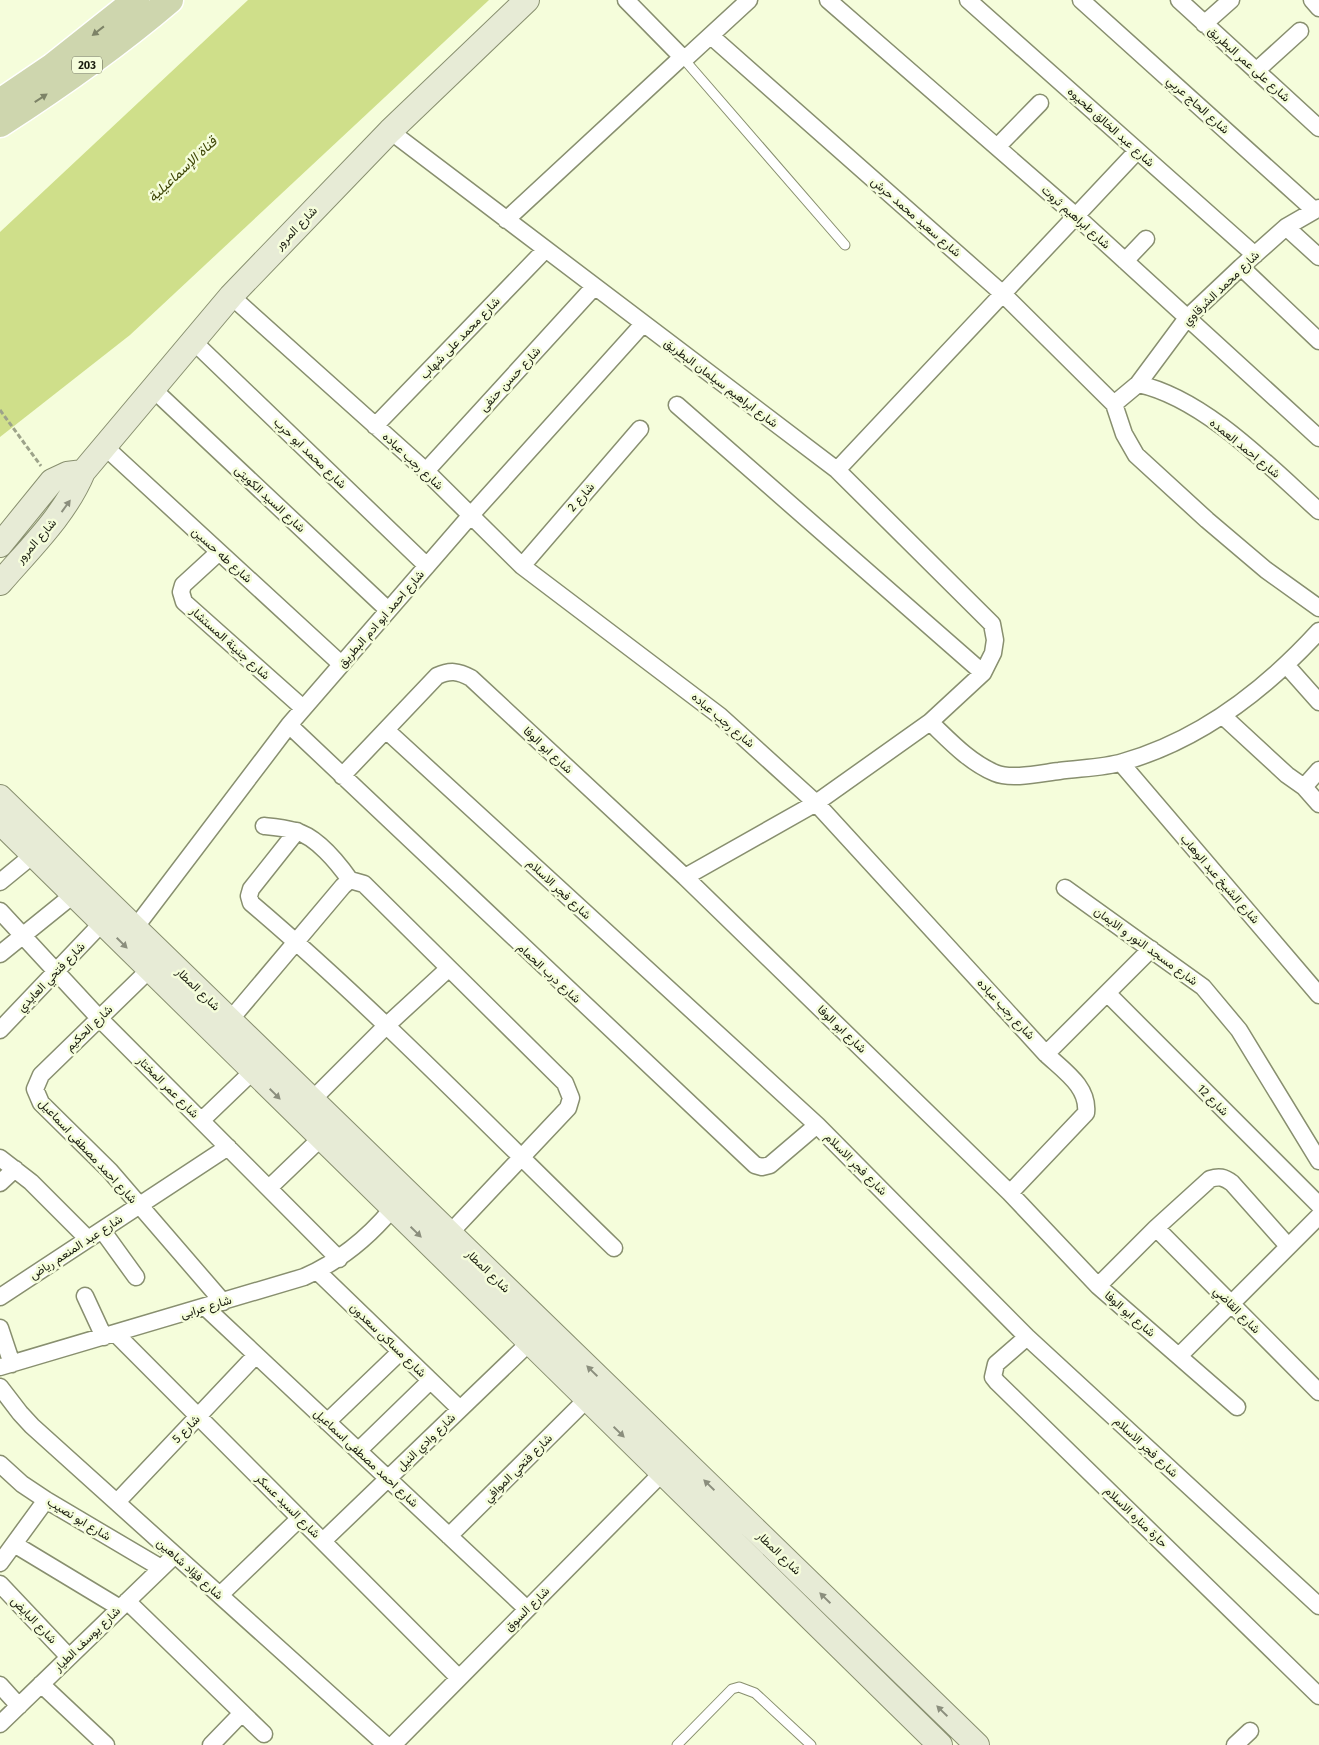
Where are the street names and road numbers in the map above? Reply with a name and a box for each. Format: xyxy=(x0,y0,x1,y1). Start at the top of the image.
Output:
street label: شارع على عمر البطريق xyxy=(1204,24,1293,106)
road number: 203 xyxy=(72,56,102,74)
street label: شارع الحاج عربي xyxy=(1162,73,1232,139)
street label: شارع عبد الخالق طحيوه xyxy=(1063,84,1157,171)
street label: شارع سعيد محمد حرش xyxy=(867,174,964,261)
street label: شارع ابراهيم ثروت xyxy=(1037,182,1113,253)
street label: شارع المرور xyxy=(271,204,321,255)
street label: شارع محمد الشرقاوي xyxy=(1180,248,1264,330)
street label: شارع محمد على شهاب xyxy=(417,294,504,383)
street label: شارع ابراهيم سيلمان البطريق xyxy=(660,336,781,432)
street label: شارع حسن حنفى xyxy=(477,344,545,416)
street label: شارع محمد ابو حرب xyxy=(269,415,349,493)
street label: شارع احمد العمده xyxy=(1206,415,1283,482)
street label: شارع رجب عباده xyxy=(378,429,446,494)
street label: شارع السيد الكويتى xyxy=(231,463,308,537)
street label: شارع 2 xyxy=(565,480,599,515)
street label: شارع المرور xyxy=(12,516,61,568)
street label: شارع طه حسين xyxy=(188,524,255,587)
street label: شارع احمد ابو ادم البطريق xyxy=(335,567,429,672)
street label: شارع جنينة المستشار xyxy=(185,603,273,684)
street label: شارع رجب عباده xyxy=(687,690,757,752)
street label: شارع ابو الوفا xyxy=(519,724,576,778)
street label: شارع الشيخ عبد الوهاب xyxy=(1176,832,1263,928)
street label: شارع فجر الاسلام xyxy=(523,856,594,924)
street label: شارع مسجد النور و الايمان xyxy=(1090,904,1200,990)
street label: شارع فتحي العايدي xyxy=(14,939,90,1017)
street label: شارع درب الحمام xyxy=(513,940,584,1007)
street label: شارع المطار xyxy=(171,964,223,1015)
street label: شارع رجب عباده xyxy=(973,976,1038,1044)
street label: شارع الحكيم xyxy=(63,1002,117,1055)
street label: شارع ابو الوفا xyxy=(813,1002,869,1057)
street label: شارع عمر المختار xyxy=(132,1053,202,1122)
street label: شارع 12 xyxy=(1193,1081,1232,1120)
street label: شارع احمد مصطفى اسماعيل xyxy=(34,1096,140,1207)
street label: شارع فجر الاسلام xyxy=(821,1130,890,1199)
street label: شارع عبد المنعم رياض xyxy=(27,1212,126,1284)
street label: شارع المطار xyxy=(461,1246,513,1297)
street label: شارع القاضي xyxy=(1209,1284,1263,1338)
street label: شارع ابو الوفا xyxy=(1101,1288,1158,1341)
street label: شارع عرابى xyxy=(179,1293,234,1323)
street label: شارع مساكن سعدون xyxy=(346,1300,429,1381)
street label: شارع احمد مصطفى اسماعيل xyxy=(310,1406,421,1512)
street label: شارع وادي النيل xyxy=(394,1411,460,1476)
street label: شارع 5 xyxy=(169,1412,204,1447)
street label: شارع فجر الاسلام xyxy=(1110,1414,1181,1482)
street label: شارع فتحي الموافي xyxy=(481,1431,557,1507)
street label: شارع السيد عسكر xyxy=(251,1470,323,1542)
street label: حارة مناره الاسلام xyxy=(1101,1483,1170,1551)
street label: شارع ابو نصيب xyxy=(44,1495,113,1545)
street label: شارع المطار xyxy=(752,1528,804,1579)
street label: شارع فؤاد شاهين xyxy=(153,1536,226,1604)
street label: شارع السوق xyxy=(502,1584,554,1636)
street label: شارع البايض xyxy=(7,1594,60,1648)
street label: شارع يوسف الطيار xyxy=(50,1604,124,1676)

